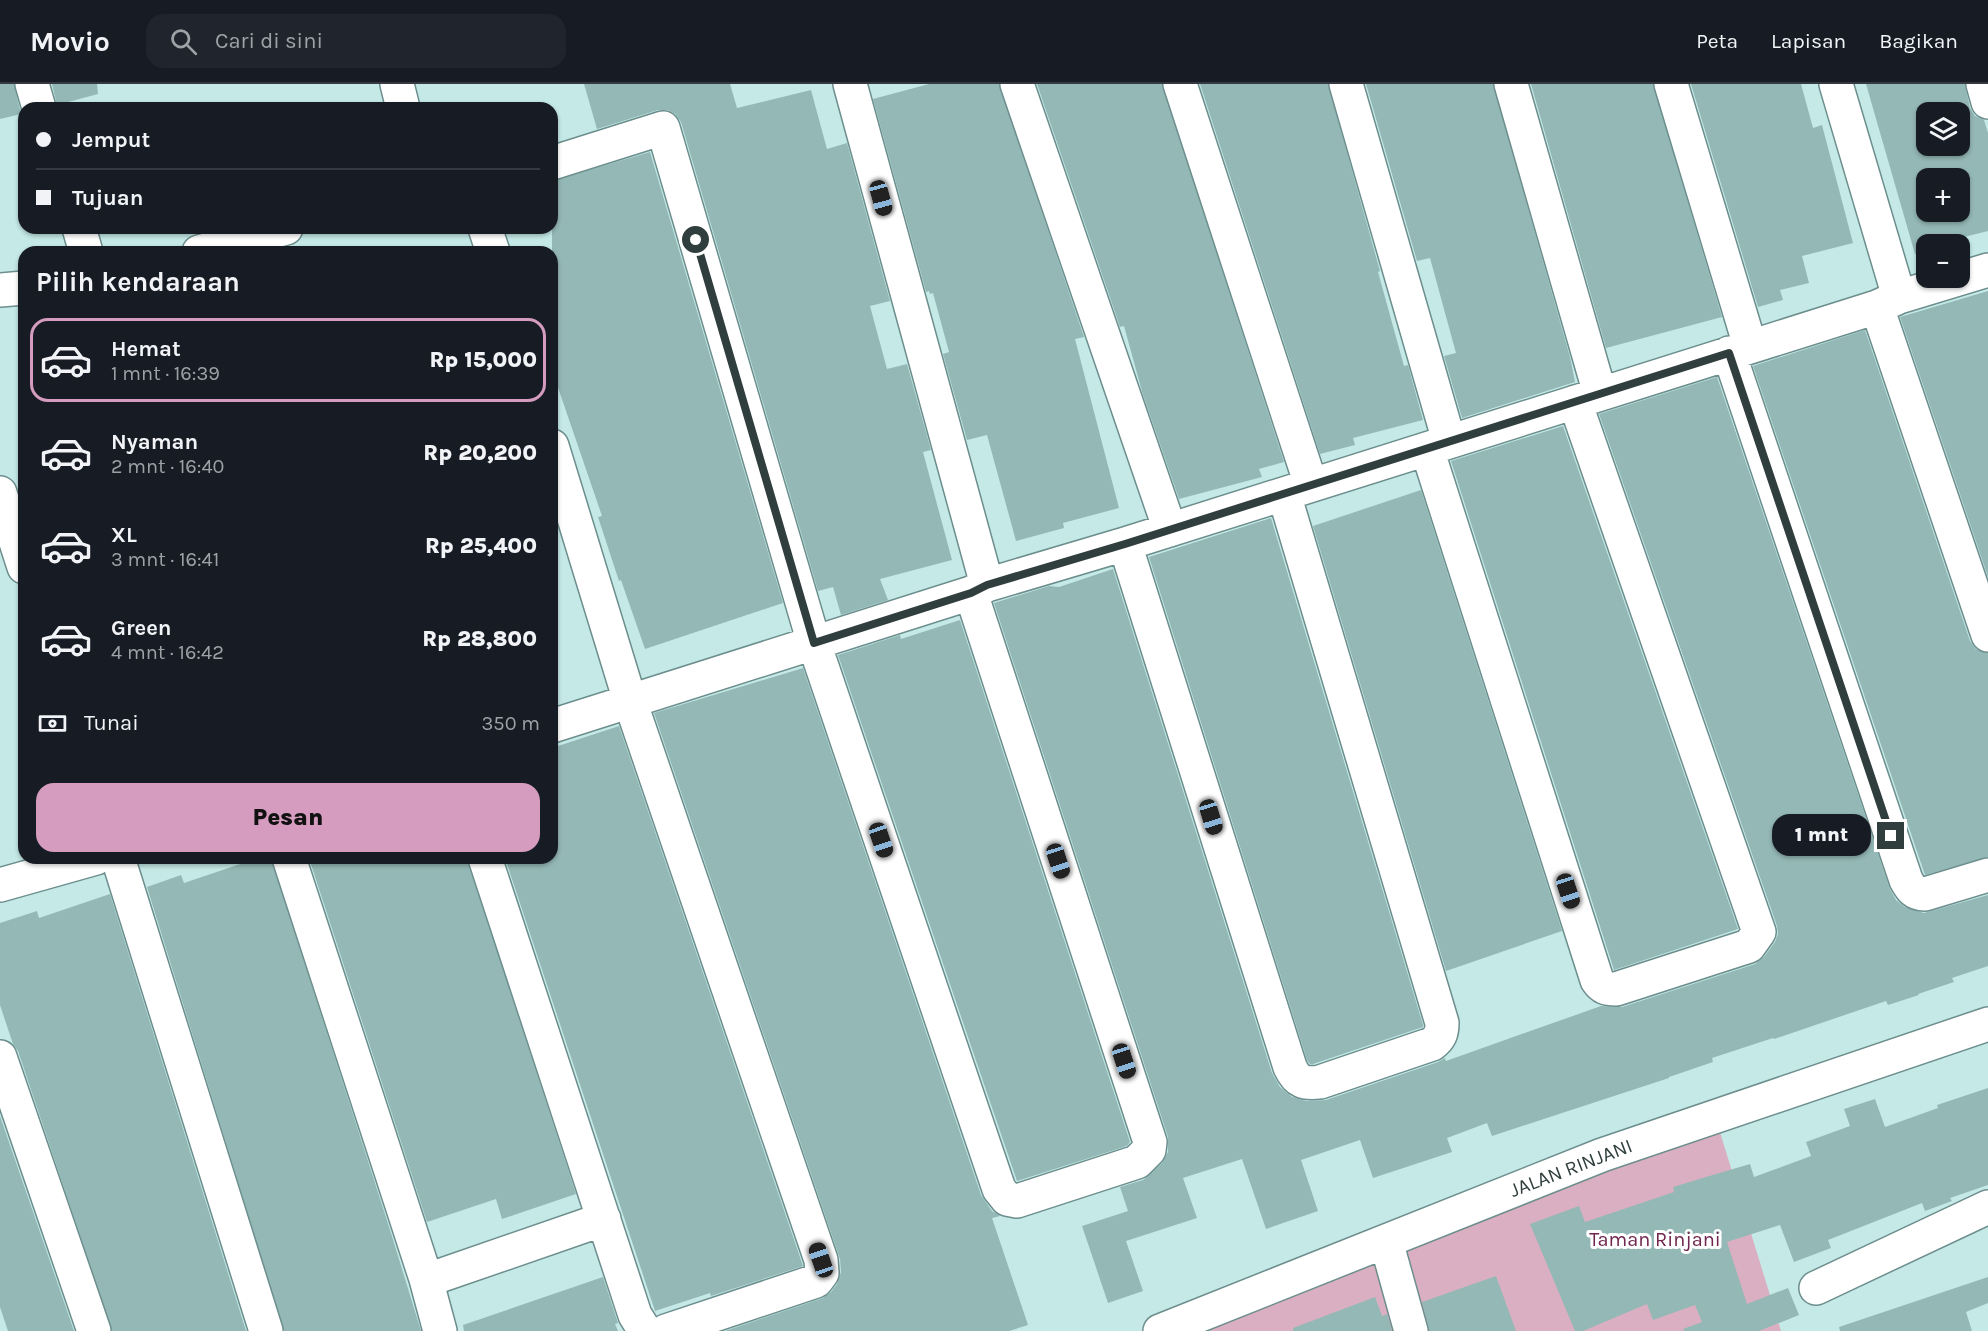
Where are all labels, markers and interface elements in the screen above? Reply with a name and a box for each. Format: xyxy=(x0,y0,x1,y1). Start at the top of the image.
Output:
search box xyxy=(146,14,566,68)
text: Movio xyxy=(30,25,110,58)
icon: search xyxy=(167,25,200,58)
text: Cari di sini xyxy=(215,28,323,54)
text: Peta xyxy=(1696,29,1738,53)
text: Lapisan xyxy=(1771,29,1846,53)
text: Bagikan xyxy=(1879,29,1958,53)
map controls xyxy=(1916,102,1970,288)
button: layers xyxy=(1916,102,1970,156)
text: Jemput xyxy=(72,127,150,153)
button: + xyxy=(1916,168,1970,222)
car xyxy=(868,178,894,218)
text: Tujuan xyxy=(72,185,143,211)
route start xyxy=(682,226,709,253)
button: − xyxy=(1916,234,1970,288)
text: Pilih kendaraan xyxy=(36,266,240,298)
icon: car xyxy=(39,333,93,387)
text: Hemat xyxy=(111,336,181,362)
text: Rp 15,000 xyxy=(429,347,537,373)
text: 1 mnt · 16:39 xyxy=(111,362,220,385)
icon: car xyxy=(39,426,93,480)
text: Nyaman xyxy=(111,429,198,455)
text: Rp 20,200 xyxy=(423,440,537,466)
text: 2 mnt · 16:40 xyxy=(111,455,224,478)
icon: car xyxy=(39,519,93,573)
text: XL xyxy=(111,522,137,548)
text: Rp 25,400 xyxy=(425,533,537,559)
text: 3 mnt · 16:41 xyxy=(111,548,219,571)
icon: car xyxy=(39,612,93,666)
text: Green xyxy=(111,615,172,641)
text: Rp 28,800 xyxy=(422,626,537,652)
text: 4 mnt · 16:42 xyxy=(111,641,224,664)
icon: cash xyxy=(36,707,69,740)
text: Tunai xyxy=(84,710,139,736)
text: 350 m xyxy=(482,712,540,735)
button: Pesan xyxy=(36,783,540,852)
car xyxy=(1197,797,1225,837)
callout: 1 mnt xyxy=(1771,815,1870,857)
car xyxy=(867,820,895,860)
route end xyxy=(1877,822,1904,849)
text: 1 mnt xyxy=(1795,823,1848,846)
car xyxy=(1044,841,1072,881)
car xyxy=(1554,871,1582,911)
car xyxy=(1110,1041,1138,1081)
street label: JALAN RINJANI xyxy=(1507,1134,1635,1202)
park label: Taman Rinjani xyxy=(1589,1228,1721,1251)
car xyxy=(807,1240,835,1280)

